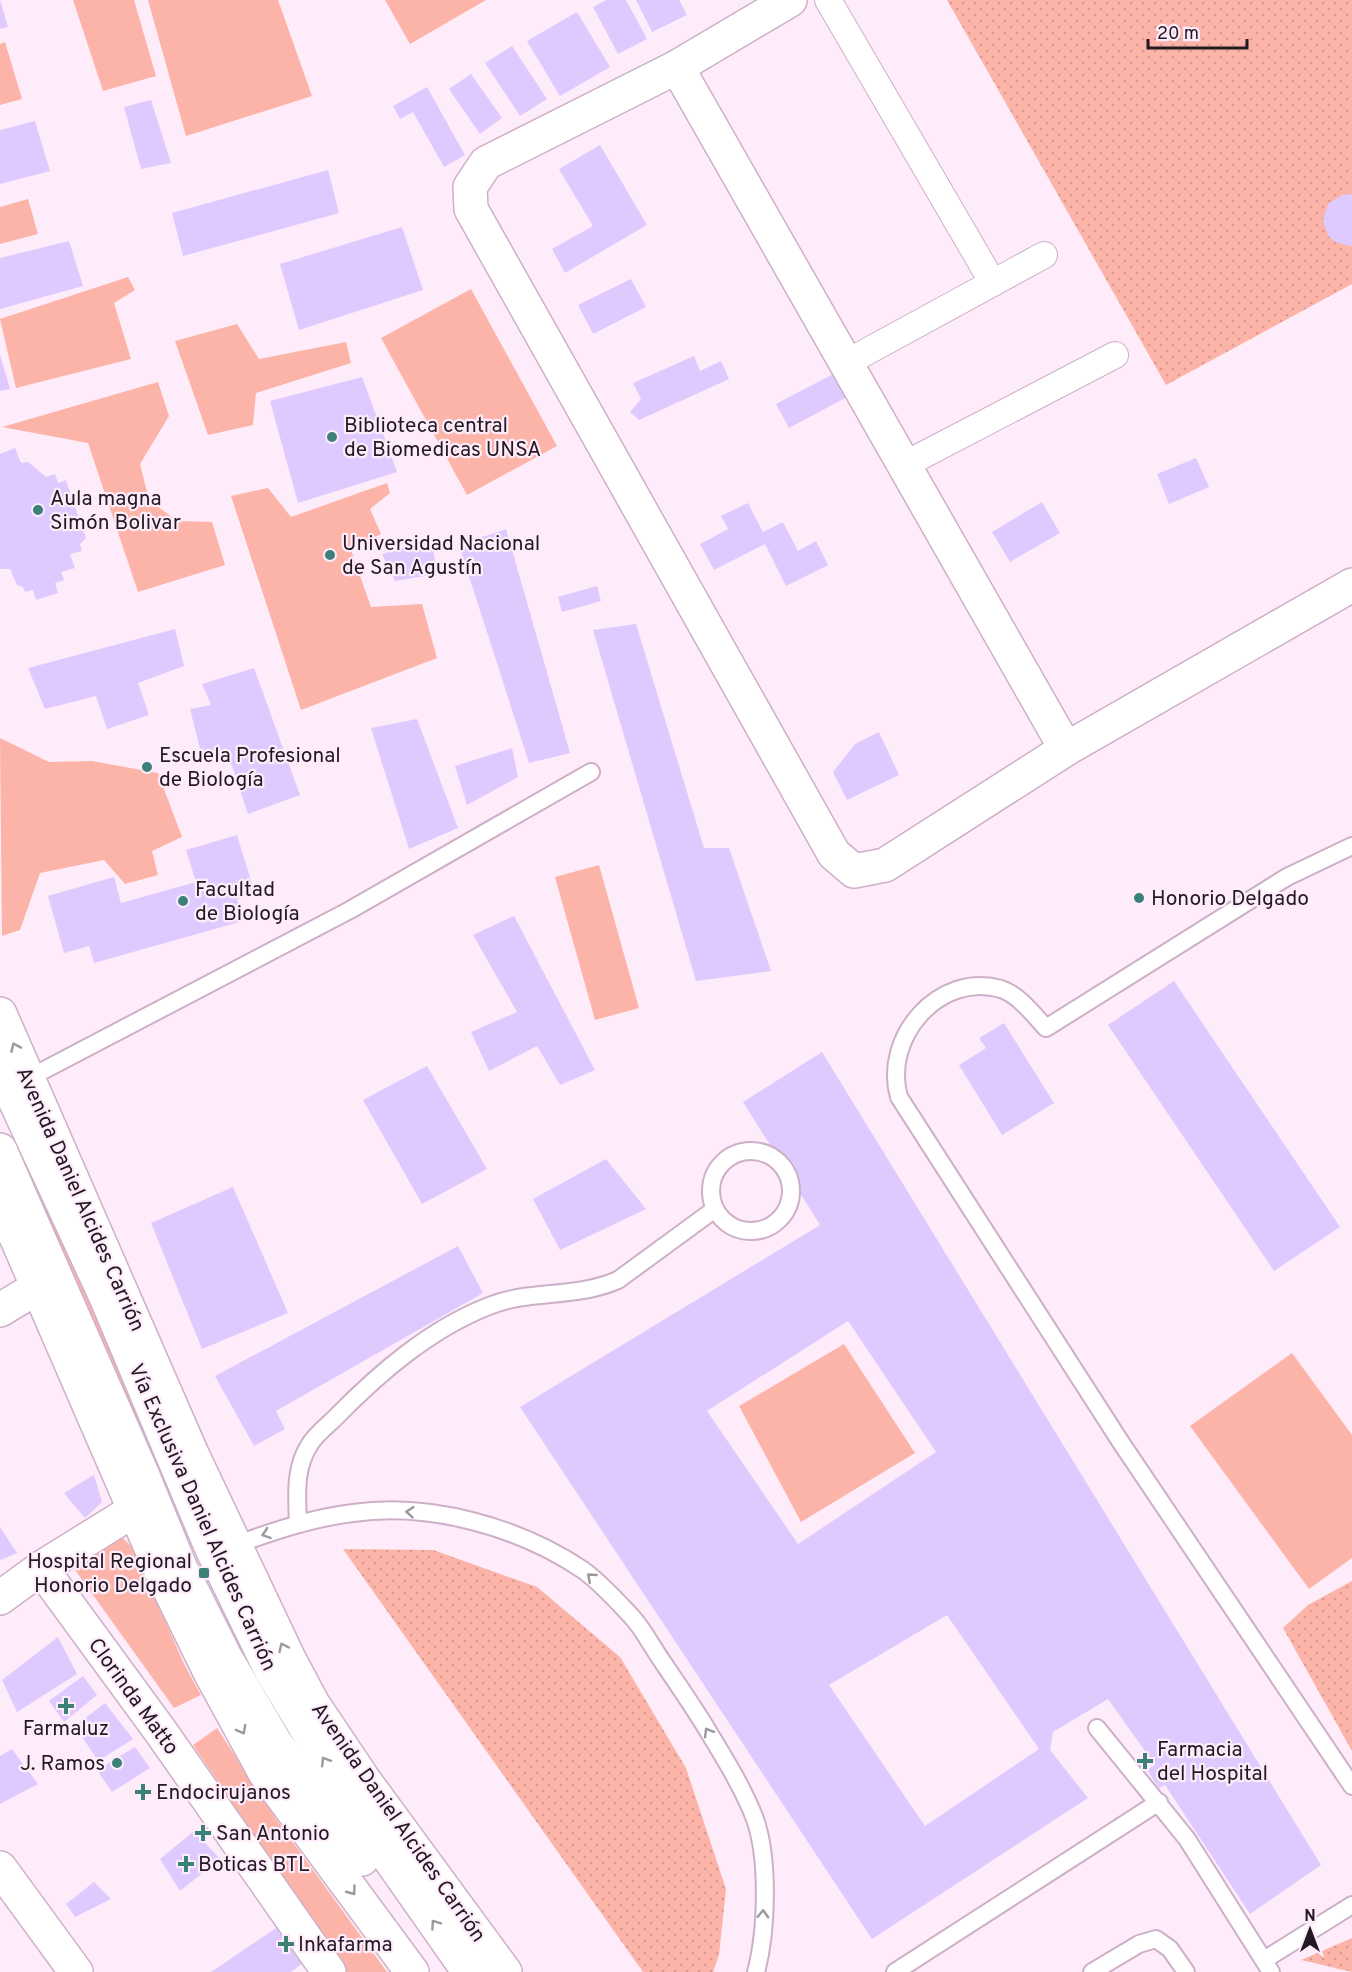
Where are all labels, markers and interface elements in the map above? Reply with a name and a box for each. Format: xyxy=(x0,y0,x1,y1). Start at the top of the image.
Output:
scale bar xyxy=(1148,12,1247,50)
text: 20 m xyxy=(1157,23,1199,46)
place label: Biblioteca central de Biomedicas UNSA xyxy=(344,413,541,464)
marker: Biblioteca central de Biomedicas UNSA xyxy=(325,430,339,444)
place label: Aula magna Simón Bolivar xyxy=(50,486,181,537)
marker: Aula magna Simón Bolivar xyxy=(31,503,45,517)
place label: Universidad Nacional de San Agustín xyxy=(342,531,540,582)
marker: Universidad Nacional de San Agustín xyxy=(323,548,337,562)
place label: Escuela Profesional de Biología xyxy=(159,743,341,794)
marker: Escuela Profesional de Biología xyxy=(140,760,154,774)
place label: Facultad de Biología xyxy=(195,877,300,928)
place label: Honorio Delgado xyxy=(1151,886,1309,913)
marker: Honorio Delgado xyxy=(1132,891,1146,905)
marker: Facultad de Biología xyxy=(176,894,190,908)
one-way arrow xyxy=(10,1042,22,1053)
street label: Avenida Daniel Alcides Carrión xyxy=(9,1063,150,1336)
street label: Vía Exclusiva Daniel Alcides Carrión xyxy=(121,1360,282,1675)
one-way arrow xyxy=(405,1506,414,1519)
one-way arrow xyxy=(261,1527,272,1540)
place label: Hospital Regional Honorio Delgado xyxy=(27,1549,192,1600)
marker: Hospital Regional Honorio Delgado xyxy=(197,1566,211,1580)
one-way arrow xyxy=(587,1574,598,1585)
street label: Clorinda Matto xyxy=(81,1633,184,1761)
one-way arrow xyxy=(279,1642,291,1653)
street label: Avenida Daniel Alcides Carrión xyxy=(304,1698,491,1948)
marker: Farmaluz xyxy=(59,1699,73,1713)
place label: Farmaluz xyxy=(23,1716,109,1743)
one-way arrow xyxy=(235,1724,246,1735)
one-way arrow xyxy=(704,1728,716,1738)
place label: Farmacia del Hospital xyxy=(1157,1737,1268,1788)
place label: J. Ramos xyxy=(20,1751,105,1778)
marker: Farmacia del Hospital xyxy=(1138,1754,1152,1768)
marker: J. Ramos xyxy=(110,1756,124,1770)
one-way arrow xyxy=(321,1757,333,1767)
place label: Endocirujanos xyxy=(156,1780,291,1807)
marker: Endocirujanos xyxy=(134,1783,152,1801)
place label: San Antonio xyxy=(216,1821,330,1848)
marker: San Antonio xyxy=(194,1824,212,1842)
place label: Boticas BTL xyxy=(198,1852,310,1879)
marker: Boticas BTL xyxy=(179,1857,193,1871)
one-way arrow xyxy=(345,1884,356,1895)
north arrow xyxy=(1280,1900,1340,1960)
text: N xyxy=(1304,1907,1316,1927)
one-way arrow xyxy=(757,1910,769,1919)
one-way arrow xyxy=(431,1920,442,1931)
place label: Inkafarma xyxy=(298,1932,393,1959)
marker: Inkafarma xyxy=(279,1937,293,1951)

